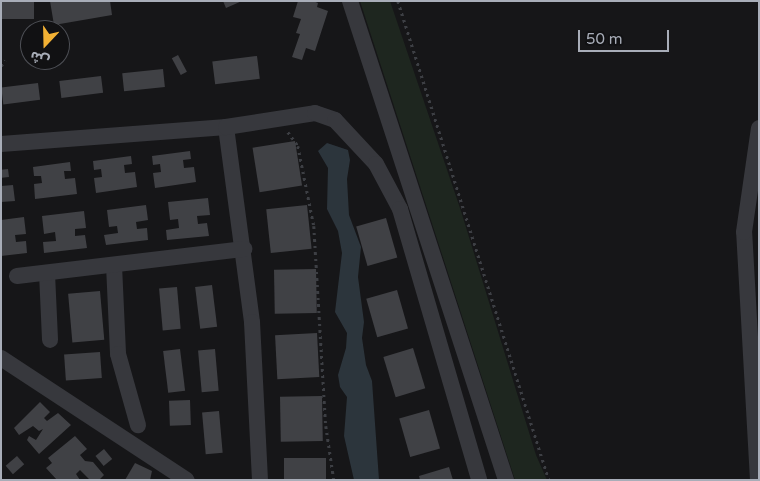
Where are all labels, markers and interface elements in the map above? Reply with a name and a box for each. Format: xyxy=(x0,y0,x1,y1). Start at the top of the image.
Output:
north arrow xyxy=(20,20,70,70)
scale bar xyxy=(580,20,671,52)
text: 50 m xyxy=(586,30,623,48)
text: ش xyxy=(28,47,52,70)

